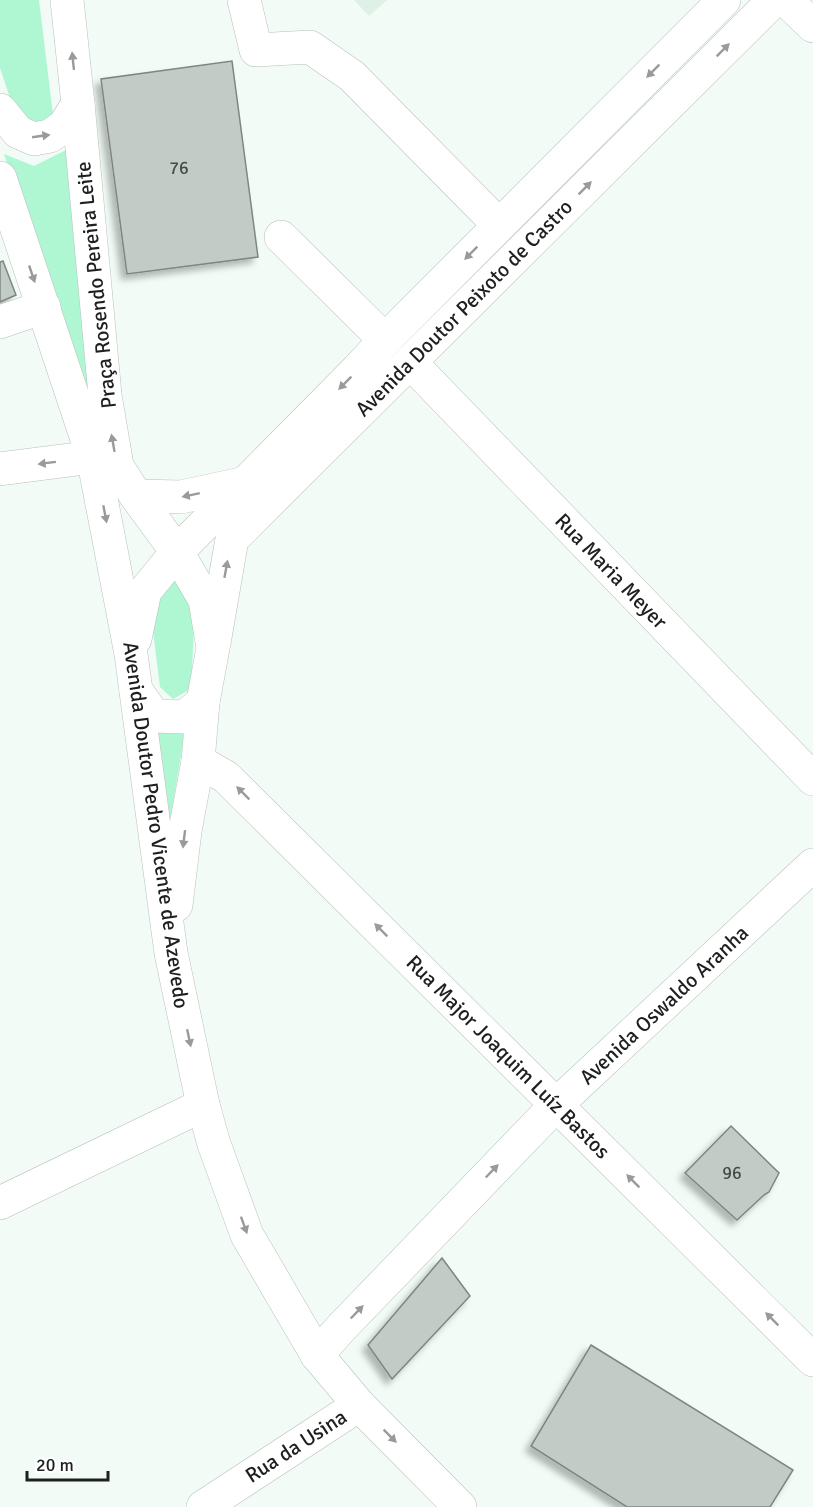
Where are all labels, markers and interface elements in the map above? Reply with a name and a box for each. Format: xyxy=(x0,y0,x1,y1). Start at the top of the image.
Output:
one-way arrow xyxy=(716,44,730,58)
one-way arrow xyxy=(69,51,78,70)
one-way arrow xyxy=(646,64,661,78)
one-way arrow xyxy=(32,132,51,141)
house number: 76 xyxy=(169,157,189,179)
street label: Praça Rosendo Pereira Leite xyxy=(70,160,122,410)
one-way arrow xyxy=(578,181,593,195)
street label: Avenida Doutor Peixoto de Castro xyxy=(350,194,578,422)
one-way arrow xyxy=(464,246,478,260)
one-way arrow xyxy=(28,265,38,283)
one-way arrow xyxy=(338,375,352,390)
one-way arrow xyxy=(109,433,118,452)
one-way arrow xyxy=(37,458,56,468)
one-way arrow xyxy=(182,491,201,500)
one-way arrow xyxy=(100,505,109,524)
street label: Rua Maria Meyer xyxy=(549,508,673,634)
one-way arrow xyxy=(222,560,231,579)
street label: Avenida Doutor Pedro Vicente de Azevedo xyxy=(117,640,195,1010)
one-way arrow xyxy=(236,786,250,800)
one-way arrow xyxy=(180,830,189,849)
street label: Avenida Oswaldo Aranha xyxy=(574,920,754,1090)
one-way arrow xyxy=(374,924,388,938)
street label: Rua Major Joaquim Luíz Bastos xyxy=(401,950,615,1164)
one-way arrow xyxy=(185,1029,194,1048)
house number: 96 xyxy=(722,1162,742,1184)
one-way arrow xyxy=(485,1165,499,1179)
one-way arrow xyxy=(627,1175,641,1189)
one-way arrow xyxy=(239,1216,249,1234)
one-way arrow xyxy=(350,1304,364,1319)
one-way arrow xyxy=(765,1312,779,1326)
street label: Rua da Usina xyxy=(240,1404,352,1488)
one-way arrow xyxy=(382,1428,396,1442)
scale bar xyxy=(27,1444,108,1482)
text: 20 m xyxy=(36,1454,74,1476)

